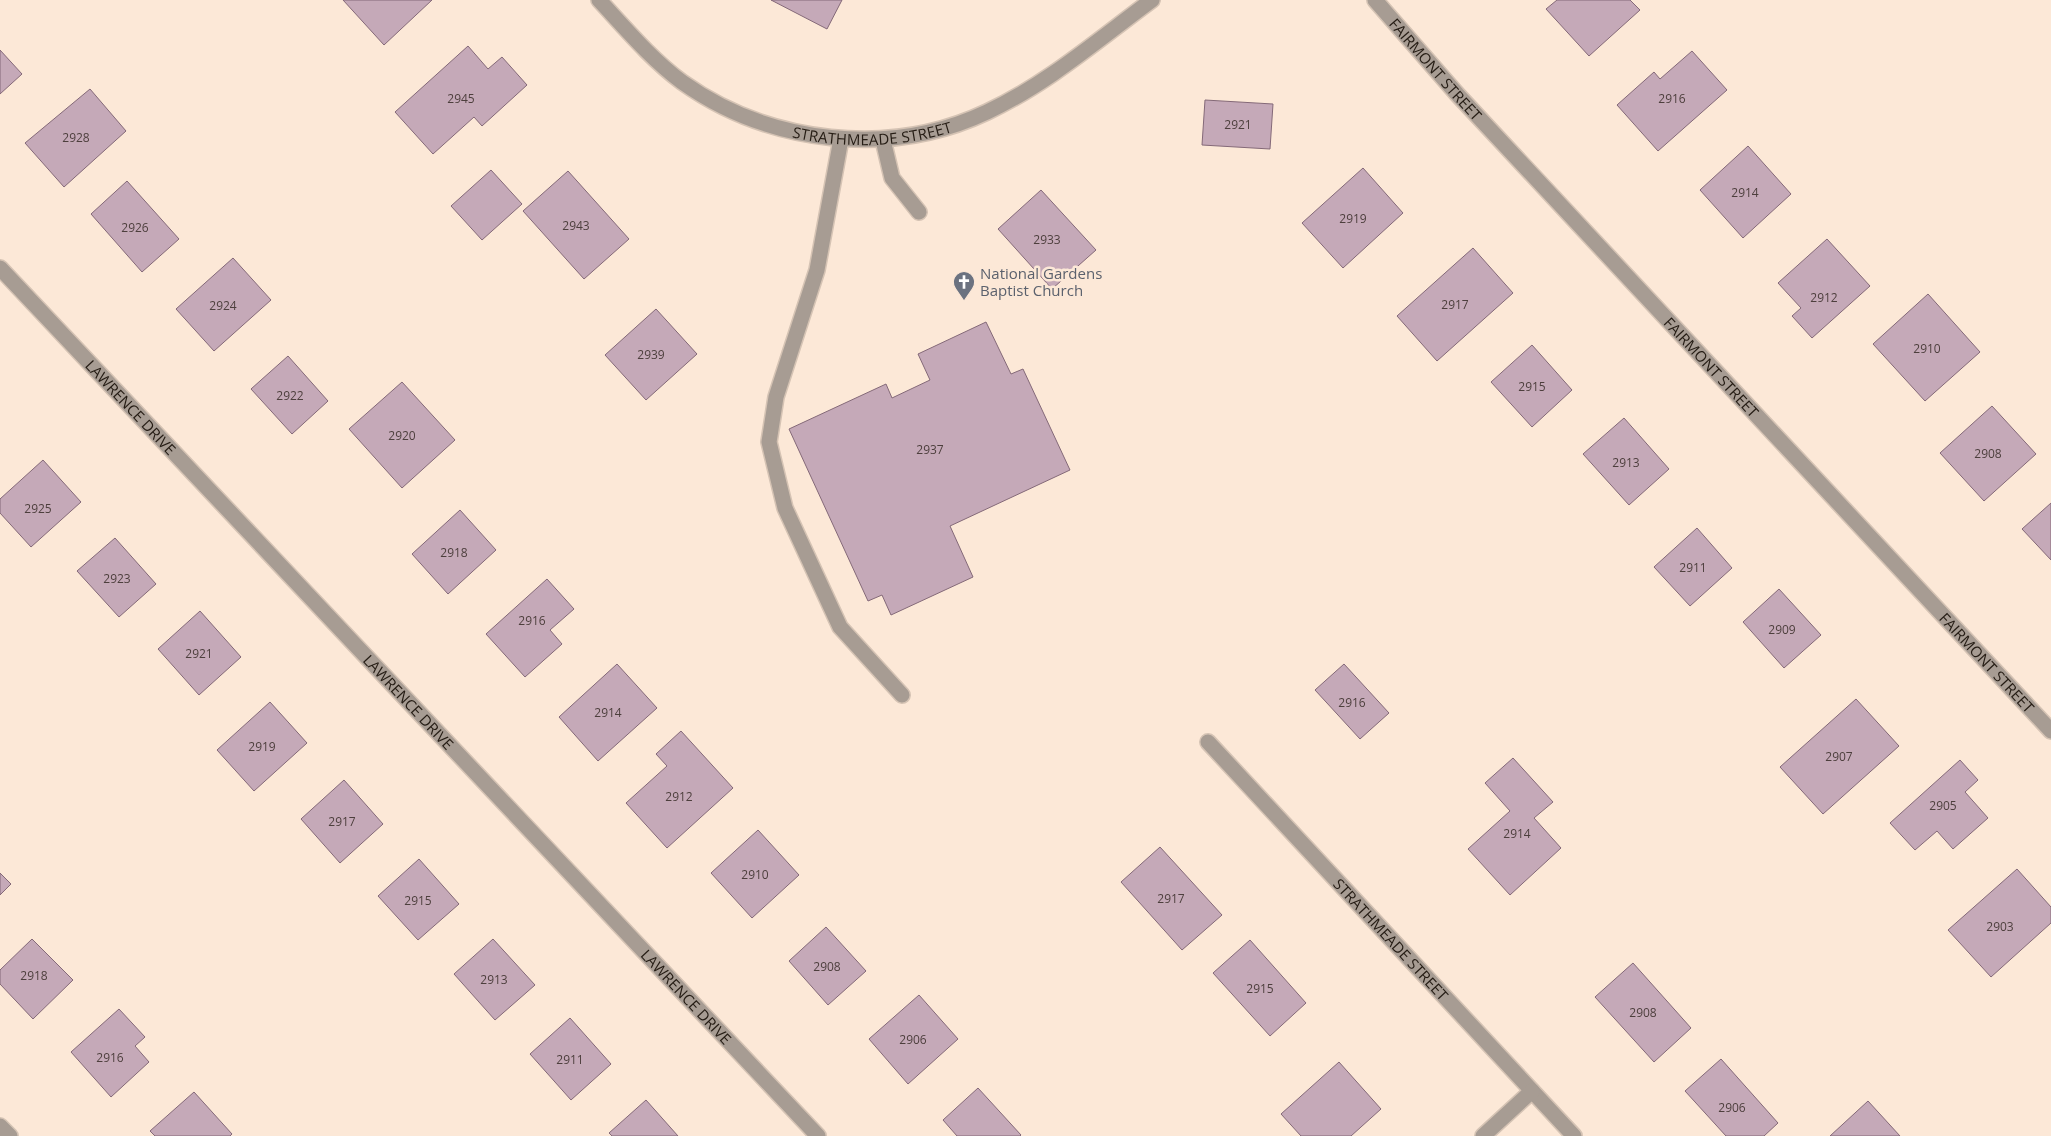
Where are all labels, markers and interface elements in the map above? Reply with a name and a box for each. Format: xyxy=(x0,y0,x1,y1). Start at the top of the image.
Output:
street label: FAIRMONT STREET xyxy=(1385,14,1487,125)
house number: 2945 xyxy=(447,90,475,107)
house number: 2916 xyxy=(1658,90,1686,107)
street label: STRATHMEADE STREET xyxy=(791,116,955,149)
house number: 2921 xyxy=(1224,116,1252,133)
house number: 2928 xyxy=(62,129,90,146)
house number: 2914 xyxy=(1731,184,1759,201)
house number: 2919 xyxy=(1339,210,1367,227)
house number: 2943 xyxy=(562,217,590,234)
house number: 2926 xyxy=(121,219,149,236)
house number: 2933 xyxy=(1033,231,1061,248)
place label: National Gardens Baptist Church xyxy=(980,263,1102,300)
church icon: National Gardens Baptist Church xyxy=(952,270,976,301)
house number: 2912 xyxy=(1810,289,1838,306)
house number: 2917 xyxy=(1441,296,1469,313)
house number: 2924 xyxy=(209,297,237,314)
street label: FAIRMONT STREET xyxy=(1660,313,1764,422)
house number: 2910 xyxy=(1913,340,1941,357)
house number: 2939 xyxy=(637,346,665,363)
street label: LAWRENCE DRIVE xyxy=(81,355,181,459)
house number: 2915 xyxy=(1518,378,1546,395)
house number: 2922 xyxy=(276,387,304,404)
house number: 2920 xyxy=(388,427,416,444)
house number: 2937 xyxy=(916,441,944,458)
house number: 2908 xyxy=(1974,445,2002,462)
house number: 2913 xyxy=(1612,454,1640,471)
house number: 2925 xyxy=(24,500,52,517)
house number: 2918 xyxy=(440,544,468,561)
house number: 2911 xyxy=(1679,559,1707,576)
house number: 2923 xyxy=(103,570,131,587)
street label: FAIRMONT STREET xyxy=(1935,608,2039,717)
house number: 2916 xyxy=(518,612,546,629)
house number: 2909 xyxy=(1768,621,1796,638)
house number: 2921 xyxy=(185,645,213,662)
street label: LAWRENCE DRIVE xyxy=(359,650,458,754)
house number: 2916 xyxy=(1338,694,1366,711)
house number: 2914 xyxy=(594,704,622,721)
house number: 2919 xyxy=(248,738,276,755)
house number: 2907 xyxy=(1825,748,1853,765)
house number: 2912 xyxy=(665,788,693,805)
house number: 2905 xyxy=(1929,797,1957,814)
house number: 2917 xyxy=(328,813,356,830)
house number: 2914 xyxy=(1503,825,1531,842)
house number: 2910 xyxy=(741,866,769,883)
street label: STRATHMEADE STREET xyxy=(1329,874,1453,1005)
house number: 2917 xyxy=(1157,890,1185,907)
house number: 2915 xyxy=(404,892,432,909)
house number: 2903 xyxy=(1986,918,2014,935)
street label: LAWRENCE DRIVE xyxy=(637,945,736,1048)
house number: 2908 xyxy=(813,958,841,975)
house number: 2918 xyxy=(20,967,48,984)
house number: 2913 xyxy=(480,971,508,988)
house number: 2915 xyxy=(1246,980,1274,997)
house number: 2908 xyxy=(1629,1004,1657,1021)
house number: 2906 xyxy=(899,1031,927,1048)
house number: 2916 xyxy=(96,1049,124,1066)
house number: 2911 xyxy=(556,1051,584,1068)
house number: 2906 xyxy=(1718,1099,1746,1116)

